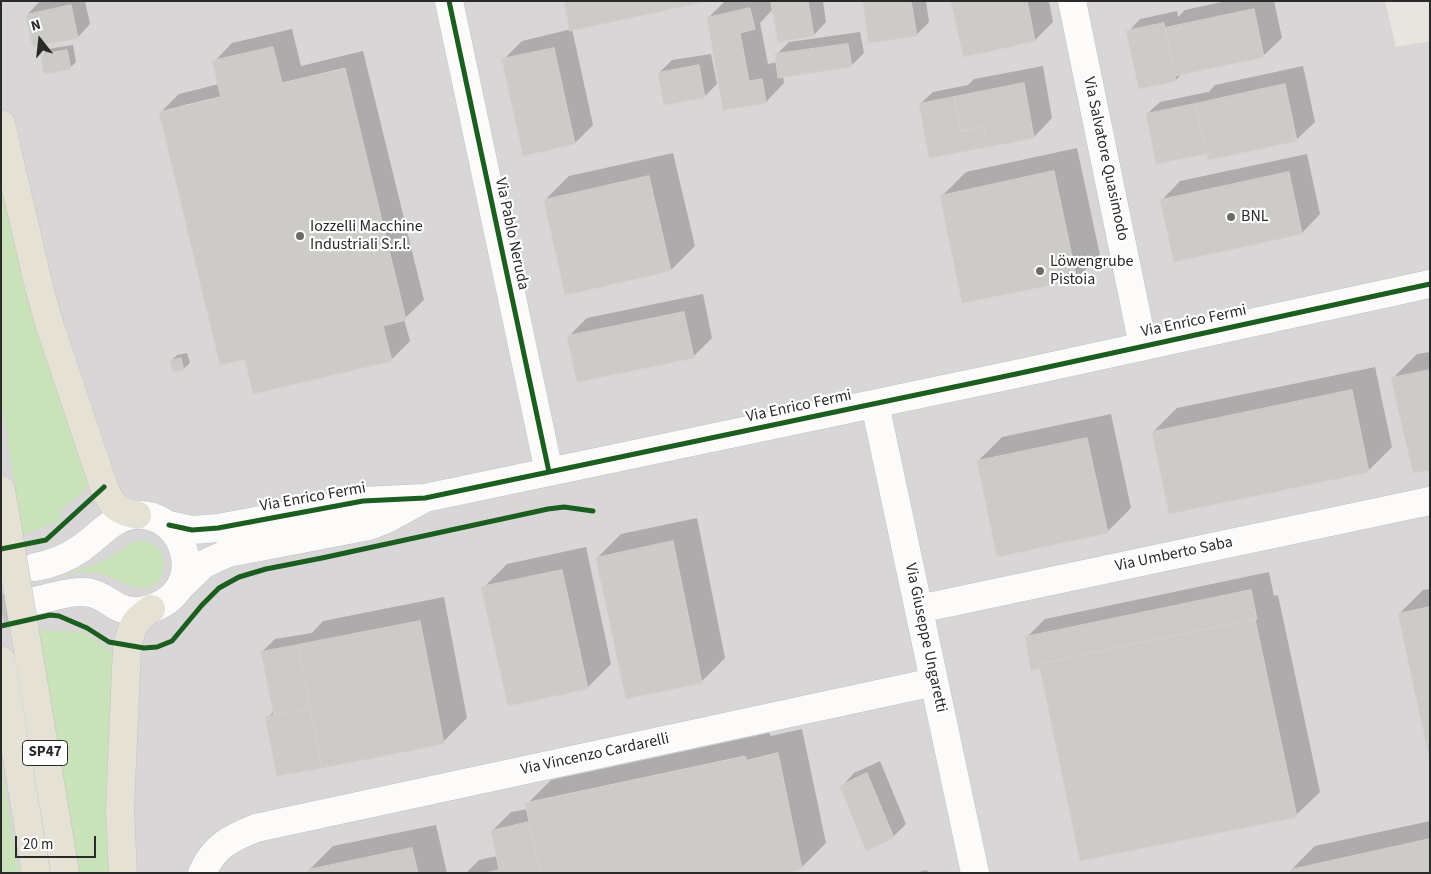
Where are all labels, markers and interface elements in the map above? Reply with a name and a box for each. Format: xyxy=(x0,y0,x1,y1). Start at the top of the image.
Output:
north arrow xyxy=(15,15,65,65)
text: N xyxy=(29,15,43,36)
street label: Via Salvatore Quasimodo xyxy=(1078,75,1132,243)
street label: Via Pablo Neruda xyxy=(490,176,532,292)
place label: BNL xyxy=(1241,207,1269,227)
marker: BNL xyxy=(1225,211,1237,223)
place label: Iozzelli Macchine Industriali S.r.l. xyxy=(310,217,423,255)
marker: Iozzelli Macchine Industriali S.r.l. xyxy=(294,230,306,242)
place label: Löwengrube Pistoia xyxy=(1050,252,1133,290)
marker: Löwengrube Pistoia xyxy=(1034,265,1046,277)
street label: Via Enrico Fermi xyxy=(1140,301,1248,343)
street label: Via Enrico Fermi xyxy=(745,386,853,428)
street label: Via Enrico Fermi xyxy=(258,479,368,517)
street label: Via Umberto Saba xyxy=(1113,533,1235,577)
street label: Via Giuseppe Ungaretti xyxy=(900,562,950,714)
street label: Via Vincenzo Cardarelli xyxy=(519,730,671,780)
road number: SP47 xyxy=(22,740,68,766)
scale bar xyxy=(18,826,99,858)
text: 20 m xyxy=(23,834,53,855)

